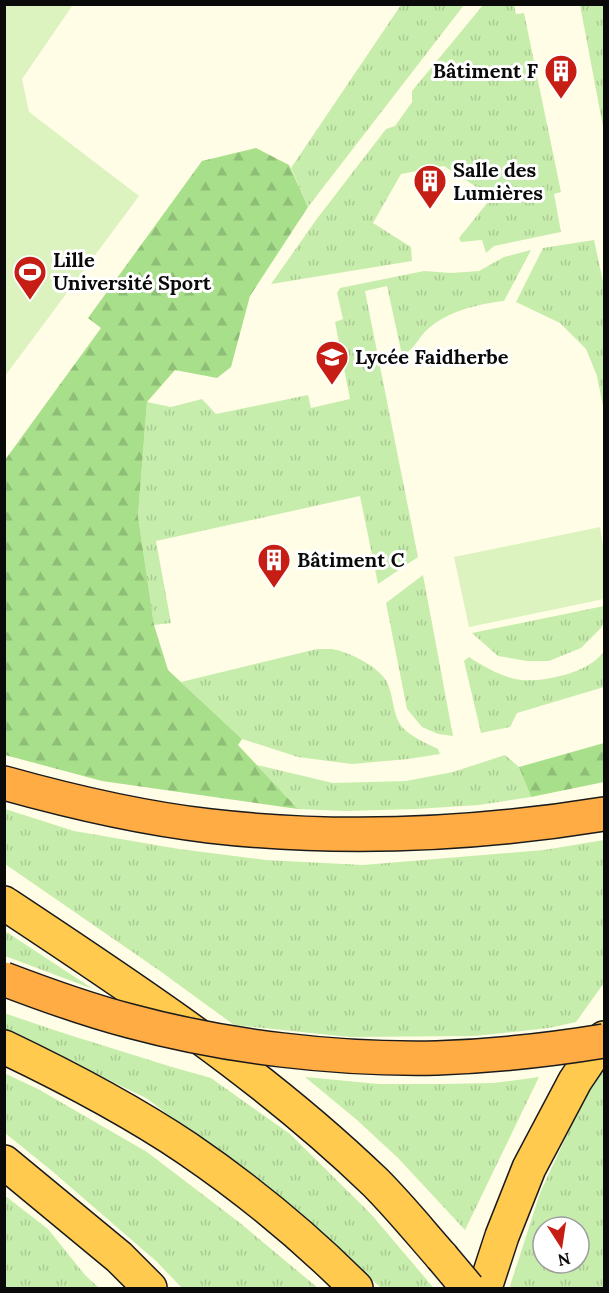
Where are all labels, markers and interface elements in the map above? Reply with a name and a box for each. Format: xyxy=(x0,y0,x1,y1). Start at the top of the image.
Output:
building icon: Bâtiment F xyxy=(543,53,579,100)
place label: Bâtiment F xyxy=(433,58,539,83)
place label: Salle des Lumières xyxy=(453,157,543,205)
building icon: Salle des Lumières xyxy=(412,163,448,210)
place label: Lille Université Sport xyxy=(53,247,212,295)
sports icon: Lille Université Sport xyxy=(12,254,48,301)
school or university icon: Lycée Faidherbe xyxy=(314,339,350,386)
place label: Lycée Faidherbe xyxy=(355,344,509,369)
building icon: Bâtiment C xyxy=(256,542,292,589)
place label: Bâtiment C xyxy=(297,547,405,572)
north arrow xyxy=(531,1215,591,1275)
text: N xyxy=(556,1249,572,1271)

